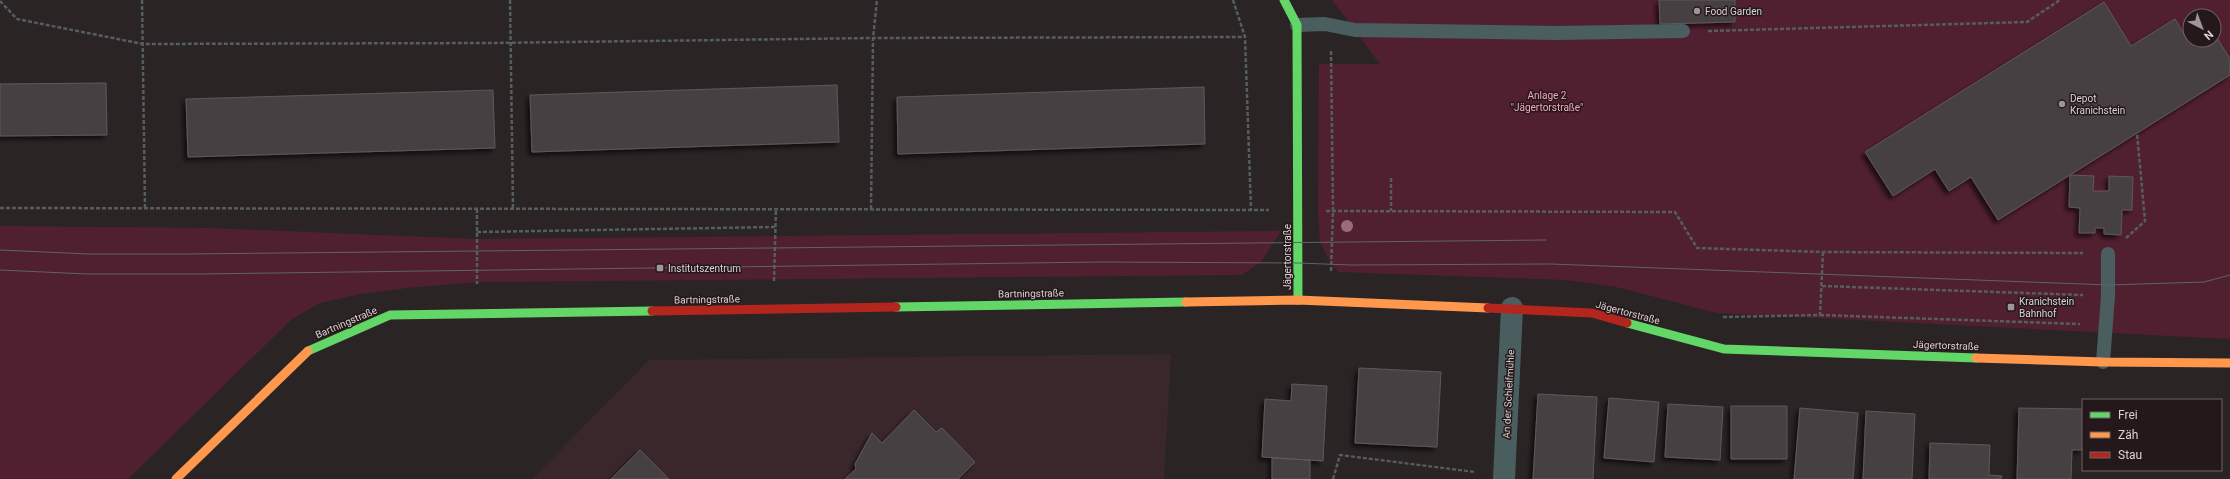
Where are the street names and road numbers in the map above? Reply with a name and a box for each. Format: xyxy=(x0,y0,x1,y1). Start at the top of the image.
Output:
street label: Jägertorstraße xyxy=(1282,224,1293,290)
street label: Bartningstraße xyxy=(998,287,1064,300)
street label: Bartningstraße xyxy=(674,293,740,306)
street label: Jägertorstraße xyxy=(1595,299,1661,326)
street label: Bartningstraße xyxy=(314,305,379,340)
street label: Jägertorstraße xyxy=(1913,339,1979,352)
street label: An der Schleifmühle xyxy=(1501,349,1516,439)

